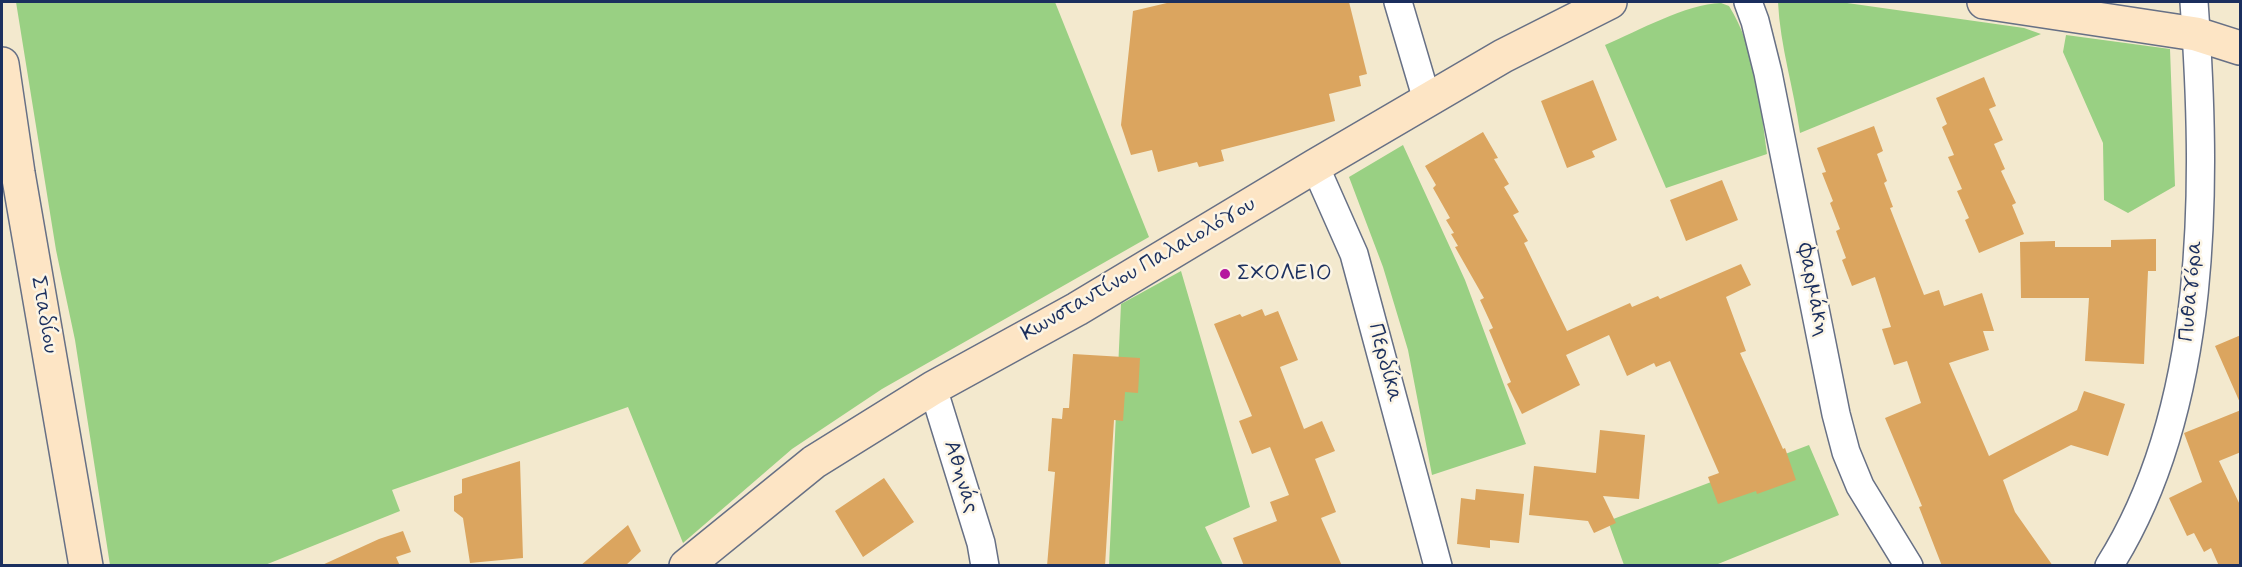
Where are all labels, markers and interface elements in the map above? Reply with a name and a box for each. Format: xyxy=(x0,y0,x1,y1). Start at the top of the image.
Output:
street label: Κωνσταντίνου Παλαιολόγου xyxy=(1017,192,1261,348)
street label: Πυθαγόρα xyxy=(2174,239,2210,343)
street label: Φαρμάκη xyxy=(1790,241,1834,339)
place label: ΣΧΟΛΕΙΟ xyxy=(1237,261,1332,287)
marker: ΣΧΟΛΕΙΟ xyxy=(1218,267,1232,281)
street label: Σταδίου xyxy=(23,274,63,356)
street label: Περδίκα xyxy=(1361,321,1407,405)
street label: Αθηνάς xyxy=(936,438,984,516)

